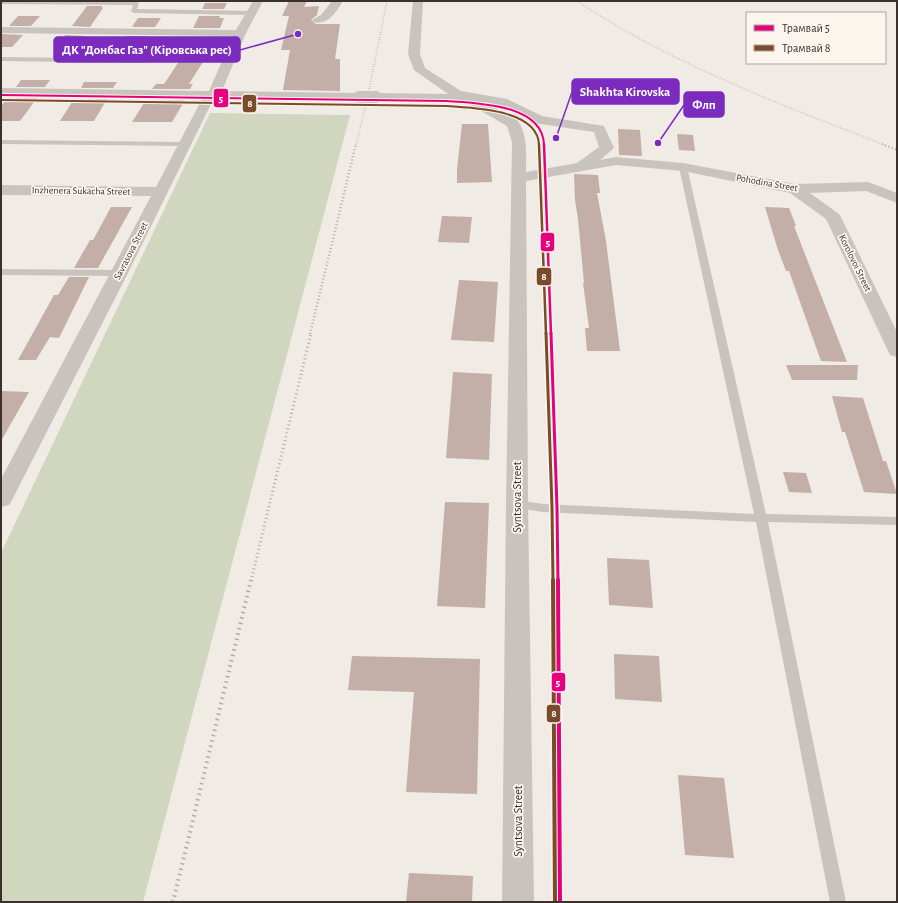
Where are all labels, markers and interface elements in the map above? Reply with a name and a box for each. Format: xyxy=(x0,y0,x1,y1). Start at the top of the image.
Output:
legend xyxy=(746,12,886,64)
text: Трамвай 5 xyxy=(782,22,830,34)
callout: ДК "Донбас Газ" (Кіровська рес) xyxy=(54,37,240,62)
text: Трамвай 8 xyxy=(782,42,831,54)
text: ДК "Донбас Газ" (Кіровська рес) xyxy=(62,44,232,57)
callout: Shakhta Kirovska xyxy=(572,79,679,104)
text: Shakhta Kirovska xyxy=(580,86,670,99)
line badge: 5 xyxy=(213,88,229,108)
callout: Флп xyxy=(684,92,724,117)
text: 5 xyxy=(219,93,224,104)
line badge: 8 xyxy=(242,94,257,113)
text: 8 xyxy=(247,98,253,109)
text: Флп xyxy=(692,99,716,112)
street label: Pohodina Street xyxy=(735,173,799,193)
street label: Inzhenera Sukacha Street xyxy=(32,185,131,197)
street label: Savrasova Street xyxy=(112,220,150,281)
line badge: 5 xyxy=(540,232,555,252)
street label: Korolovoi Street xyxy=(837,233,873,294)
text: 5 xyxy=(546,237,551,248)
line badge: 8 xyxy=(536,267,552,286)
text: 8 xyxy=(541,271,547,282)
street label: Syntsova Street xyxy=(511,461,524,533)
line badge: 5 xyxy=(551,672,566,692)
text: 5 xyxy=(556,677,561,688)
line badge: 8 xyxy=(546,704,561,723)
text: 8 xyxy=(551,708,557,719)
street label: Syntsova Street xyxy=(512,785,525,857)

